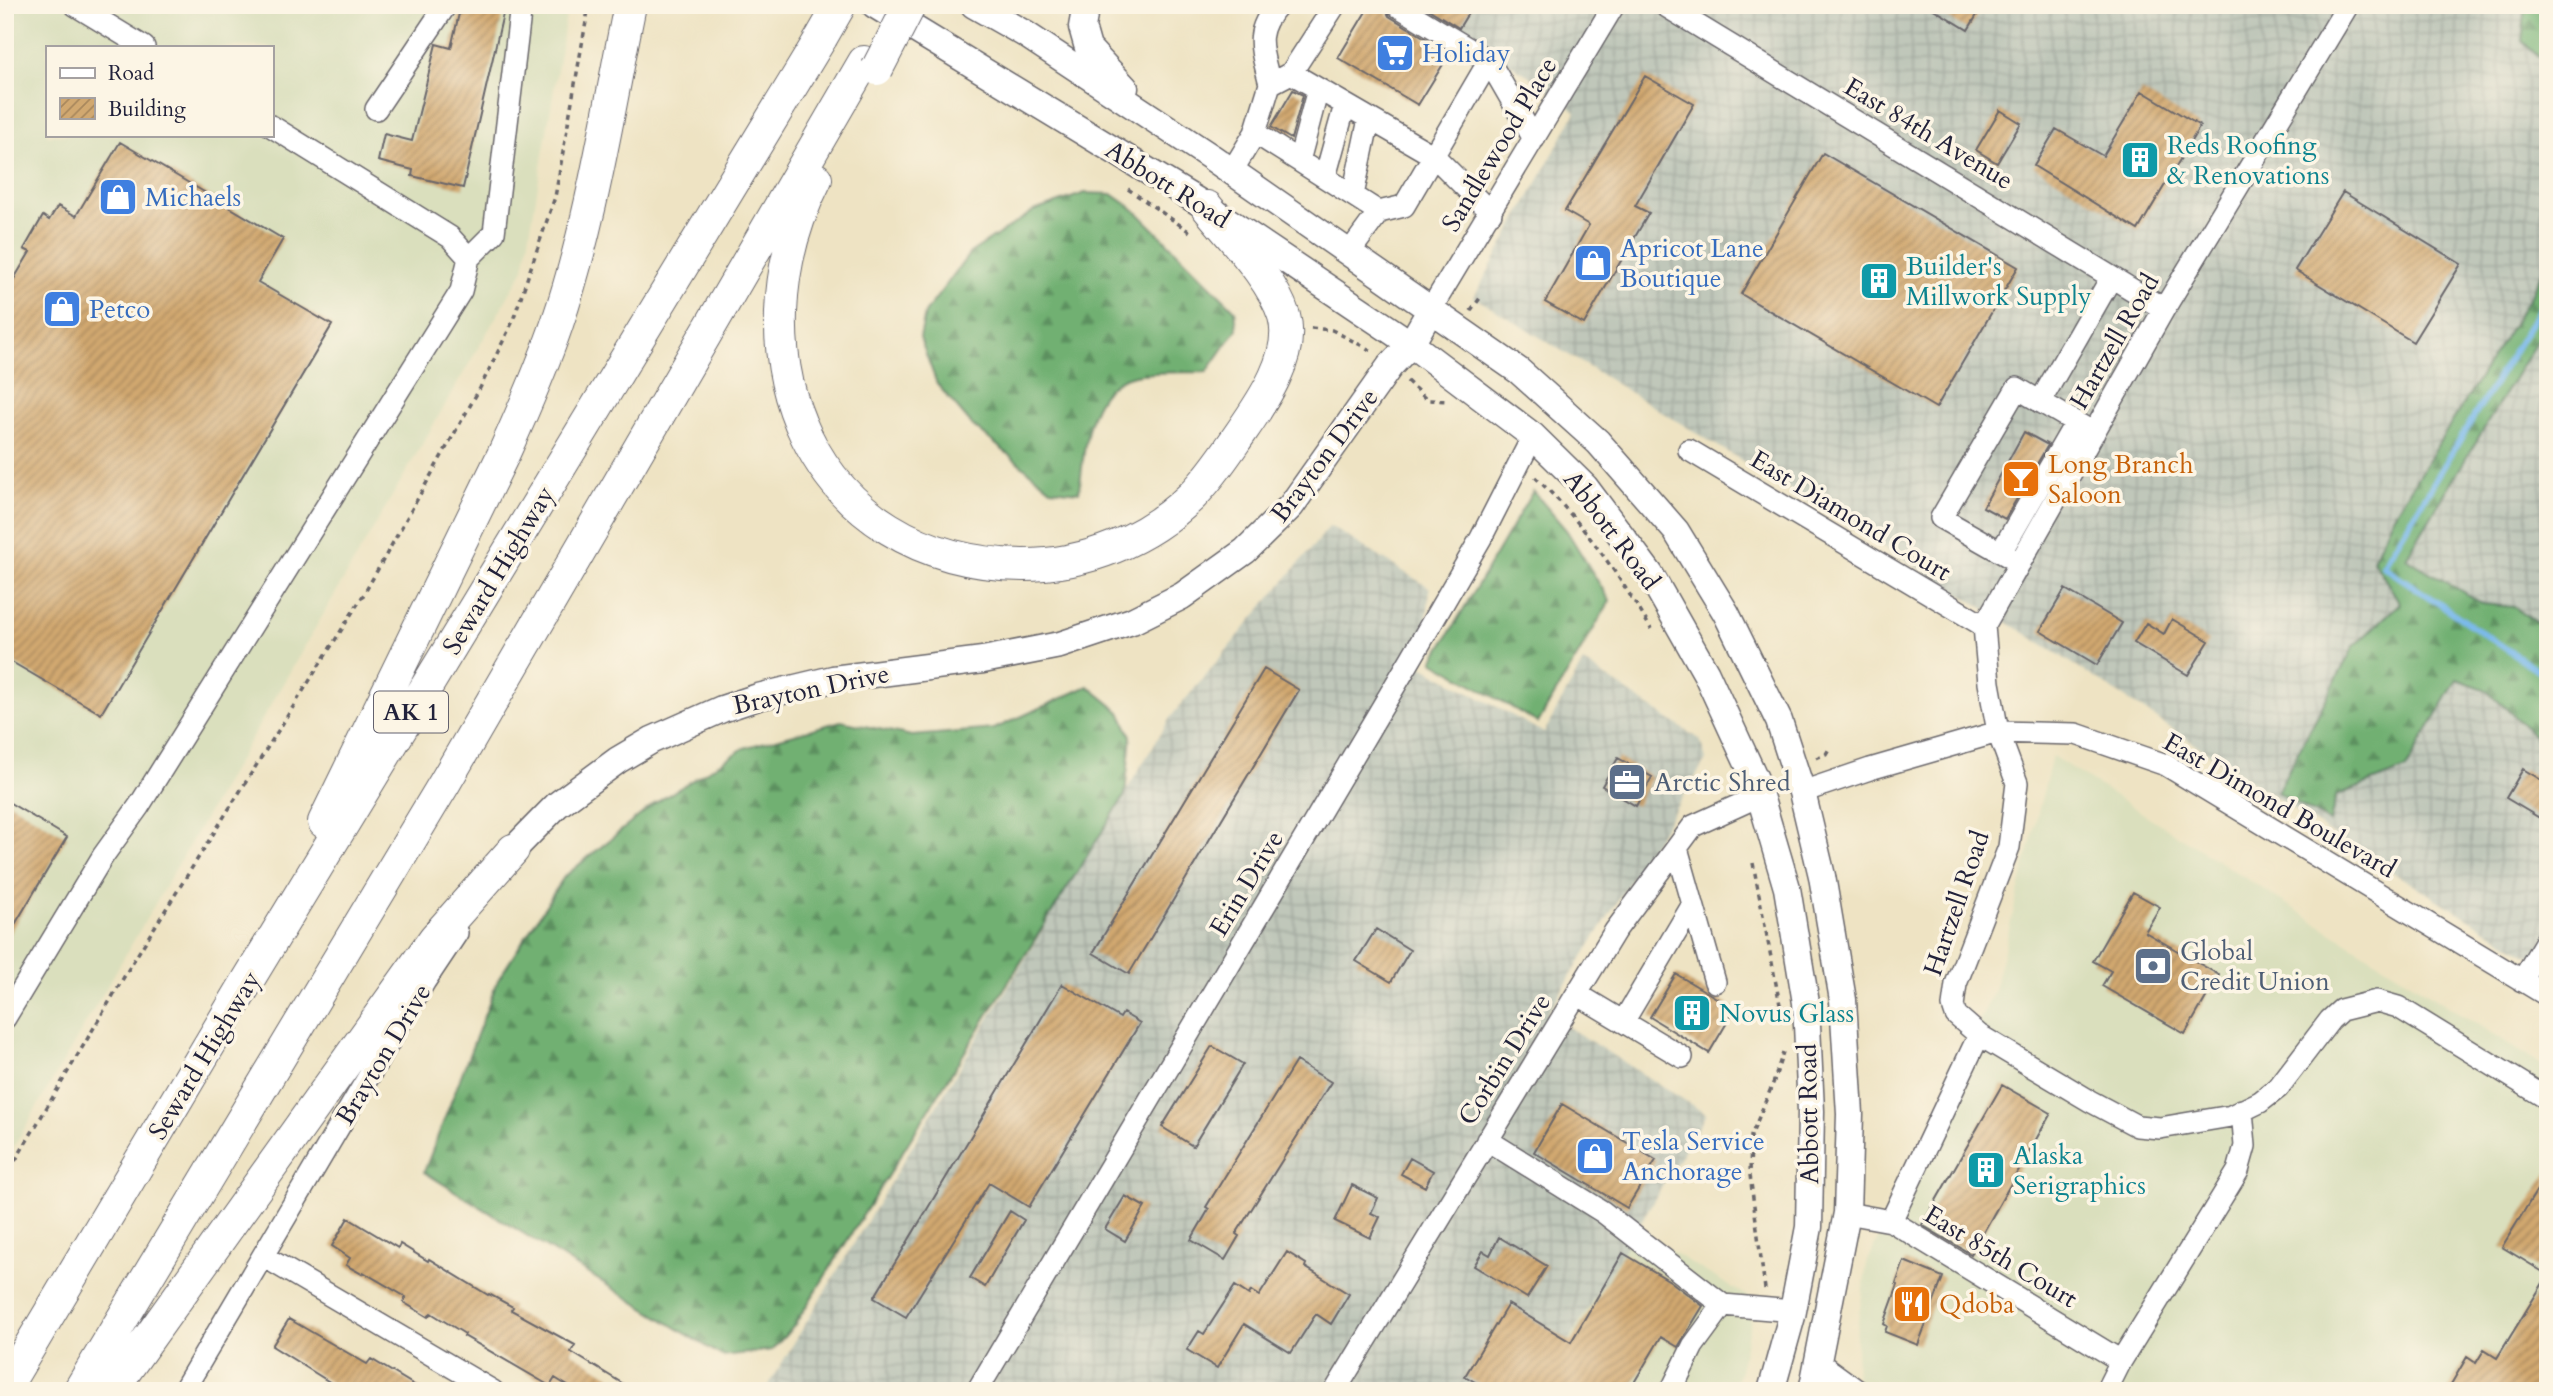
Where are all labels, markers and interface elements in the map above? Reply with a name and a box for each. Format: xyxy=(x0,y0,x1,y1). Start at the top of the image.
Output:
supermarket icon: Holiday xyxy=(1374,32,1416,74)
place label: Holiday xyxy=(1422,36,1511,71)
legend xyxy=(46,46,273,136)
street label: Sandlewood Place xyxy=(1433,50,1565,238)
text: Road xyxy=(108,59,154,88)
street label: East 84th Avenue xyxy=(1838,69,2020,198)
text: Building xyxy=(108,95,186,124)
place label: Reds Roofing & Renovations xyxy=(2167,128,2329,193)
street label: Abbott Road xyxy=(1099,132,1237,237)
building icon: Reds Roofing & Renovations xyxy=(2119,139,2161,181)
shop icon: Michaels xyxy=(97,176,139,218)
place label: Michaels xyxy=(145,180,241,215)
place label: Apricot Lane Boutique xyxy=(1620,231,1764,296)
shop icon: Apricot Lane Boutique xyxy=(1572,242,1614,284)
place label: Builder's Millwork Supply xyxy=(1906,249,2092,314)
building icon: Builder's Millwork Supply xyxy=(1858,260,1900,302)
street label: Hartzell Road xyxy=(2061,267,2168,416)
shop icon: Petco xyxy=(41,288,83,330)
place label: Petco xyxy=(89,292,150,327)
street label: Brayton Drive xyxy=(1263,381,1386,529)
street label: East Diamond Court xyxy=(1744,442,1958,589)
place label: Long Branch Saloon xyxy=(2048,447,2193,512)
bar icon: Long Branch Saloon xyxy=(2000,458,2042,500)
street label: Abbott Road xyxy=(1555,463,1668,597)
street label: Seward Highway xyxy=(434,479,563,661)
street label: Brayton Drive xyxy=(730,656,893,723)
road number: AK 1 xyxy=(374,692,448,732)
street label: East Dimond Boulevard xyxy=(2157,724,2403,887)
office icon: Arctic Shred xyxy=(1606,761,1648,803)
place label: Arctic Shred xyxy=(1654,765,1791,800)
street label: Erin Drive xyxy=(1201,824,1292,943)
street label: Hartzell Road xyxy=(1915,826,1998,980)
place label: Global Credit Union xyxy=(2180,934,2330,999)
bank icon: Global Credit Union xyxy=(2132,945,2174,987)
street label: Seward Highway xyxy=(140,964,269,1146)
street label: Brayton Drive xyxy=(327,977,439,1131)
street label: Corbin Drive xyxy=(1450,987,1559,1132)
building icon: Novus Glass xyxy=(1671,992,1713,1034)
place label: Novus Glass xyxy=(1719,996,1854,1031)
street label: Abbott Road xyxy=(1790,1043,1827,1185)
place label: Tesla Service Anchorage xyxy=(1622,1124,1765,1189)
shop icon: Tesla Service Anchorage xyxy=(1574,1135,1616,1177)
place label: Alaska Serigraphics xyxy=(2013,1138,2146,1203)
building icon: Alaska Serigraphics xyxy=(1965,1149,2007,1191)
street label: East 85th Court xyxy=(1918,1197,2084,1316)
restaurant icon: Qdoba xyxy=(1891,1283,1933,1325)
place label: Qdoba xyxy=(1939,1287,2015,1322)

